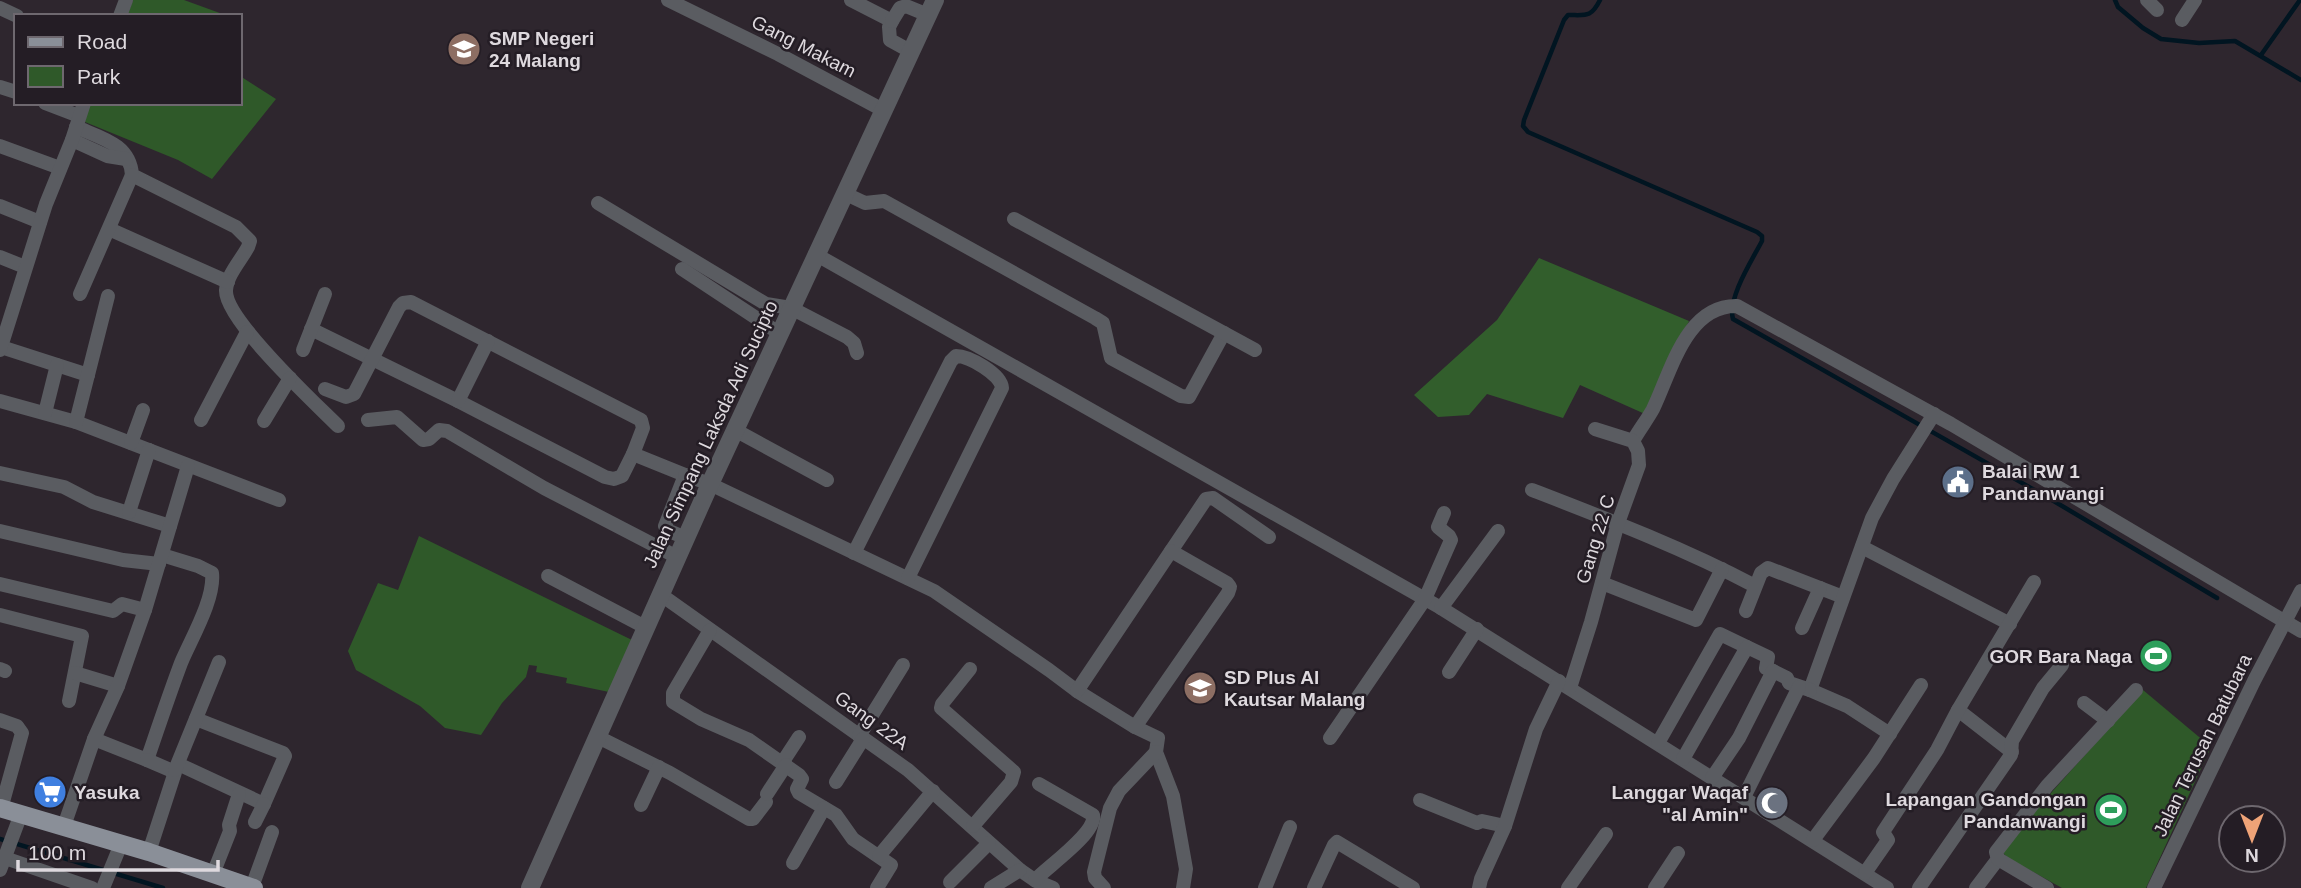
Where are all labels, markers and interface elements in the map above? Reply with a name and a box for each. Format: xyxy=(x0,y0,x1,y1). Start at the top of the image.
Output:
street label: Gang Makam xyxy=(748,11,859,82)
legend xyxy=(14,14,242,105)
place label: SMP Negeri 24 Malang xyxy=(489,28,594,71)
text: Road xyxy=(77,30,127,53)
school or university icon: SMP Negeri 24 Malang xyxy=(445,30,483,68)
text: Park xyxy=(77,65,121,88)
street label: Jalan Simpang Laksda Adi Sucipto xyxy=(639,297,782,571)
place label: Balai RW 1 Pandanwangi xyxy=(1982,461,2104,504)
public building icon: Balai RW 1 Pandanwangi xyxy=(1939,463,1977,501)
street label: Gang 22 C xyxy=(1572,492,1619,586)
sports icon: GOR Bara Naga xyxy=(2137,637,2175,675)
place label: GOR Bara Naga xyxy=(1989,646,2132,667)
street label: Jalan Terusan Batubara xyxy=(2149,650,2256,840)
place label: SD Plus Al Kautsar Malang xyxy=(1224,667,1365,710)
school or university icon: SD Plus Al Kautsar Malang xyxy=(1181,669,1219,707)
street label: Gang 22A xyxy=(831,687,913,754)
supermarket icon: Yasuka xyxy=(31,773,69,811)
place label: Yasuka xyxy=(74,782,140,803)
place label: Langgar Waqaf "al Amin" xyxy=(1611,782,1749,825)
mosque icon: Langgar Waqaf "al Amin" xyxy=(1753,784,1791,822)
place label: Lapangan Gandongan Pandanwangi xyxy=(1885,789,2086,832)
sports icon: Lapangan Gandongan Pandanwangi xyxy=(2092,791,2130,829)
north arrow xyxy=(2217,804,2287,874)
scale bar xyxy=(18,828,217,872)
text: 100 m xyxy=(28,841,86,864)
text: N xyxy=(2245,845,2259,866)

